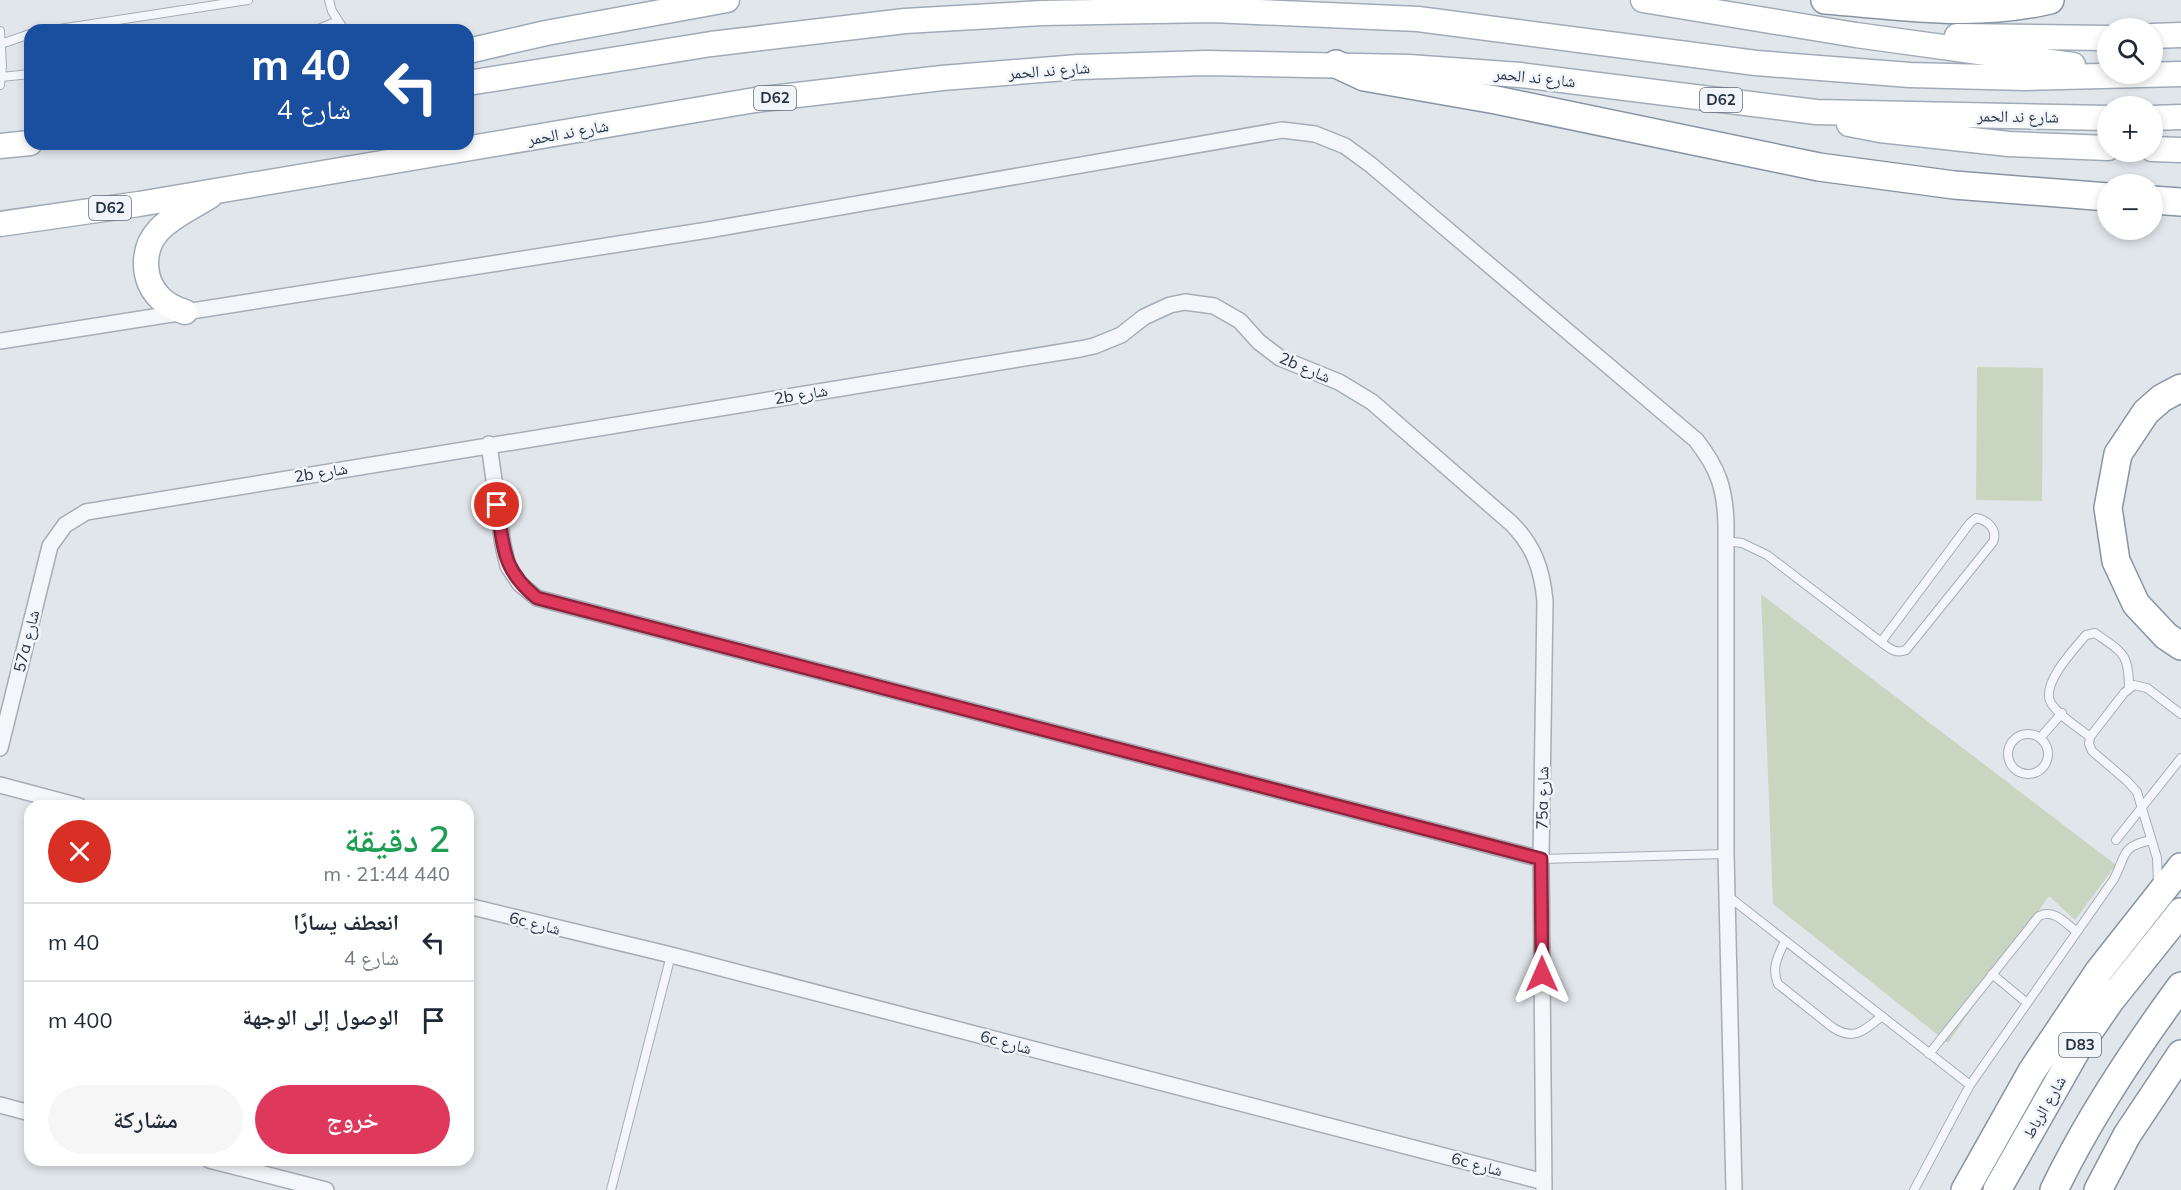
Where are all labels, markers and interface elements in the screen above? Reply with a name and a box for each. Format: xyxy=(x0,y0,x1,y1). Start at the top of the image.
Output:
map controls xyxy=(2097,18,2163,240)
button: search xyxy=(2097,18,2163,84)
text: 40 m xyxy=(251,38,351,91)
icon: left xyxy=(372,48,450,126)
street label: شارع ند الحمر xyxy=(1007,57,1091,84)
street label: شارع ند الحمر xyxy=(1492,63,1577,92)
road number: D62 xyxy=(754,86,796,110)
road number: D62 xyxy=(1700,88,1742,112)
text: شارع 4 xyxy=(276,92,351,126)
button: + xyxy=(2097,96,2163,162)
street label: شارع ند الحمر xyxy=(1976,105,2059,128)
street label: شارع ند الحمر xyxy=(525,115,610,150)
button: − xyxy=(2097,174,2163,240)
road number: D62 xyxy=(89,196,131,220)
street label: 2b شارع xyxy=(1276,347,1334,388)
street label: 2b شارع xyxy=(773,380,829,409)
street label: 2b شارع xyxy=(293,458,349,487)
pin xyxy=(471,479,522,530)
icon: arrive xyxy=(480,488,513,521)
street label: 57a شارع xyxy=(9,608,44,674)
street label: 75a شارع xyxy=(1531,766,1554,830)
text: 2 دقيقة xyxy=(344,816,450,861)
button: close xyxy=(48,820,111,883)
text: 440 m · 21:44 xyxy=(324,861,450,886)
street label: 6c شارع xyxy=(507,907,563,940)
text: انعطف يسارًا xyxy=(293,908,399,936)
icon: left xyxy=(417,926,450,959)
text: 40 m xyxy=(48,928,99,956)
position arrow xyxy=(1510,942,1574,1006)
text: شارع 4 xyxy=(344,945,399,970)
text: الوصول إلى الوجهة xyxy=(242,1003,399,1031)
icon: arrive xyxy=(417,1004,450,1037)
text: 400 m xyxy=(48,1006,113,1034)
street label: 6c شارع xyxy=(978,1026,1034,1059)
road number: D83 xyxy=(2059,1033,2101,1057)
street label: شارع الرباط xyxy=(2018,1072,2071,1142)
button: مشاركة xyxy=(48,1085,243,1154)
button: خروج xyxy=(255,1085,450,1154)
street label: 6c شارع xyxy=(1449,1148,1505,1181)

